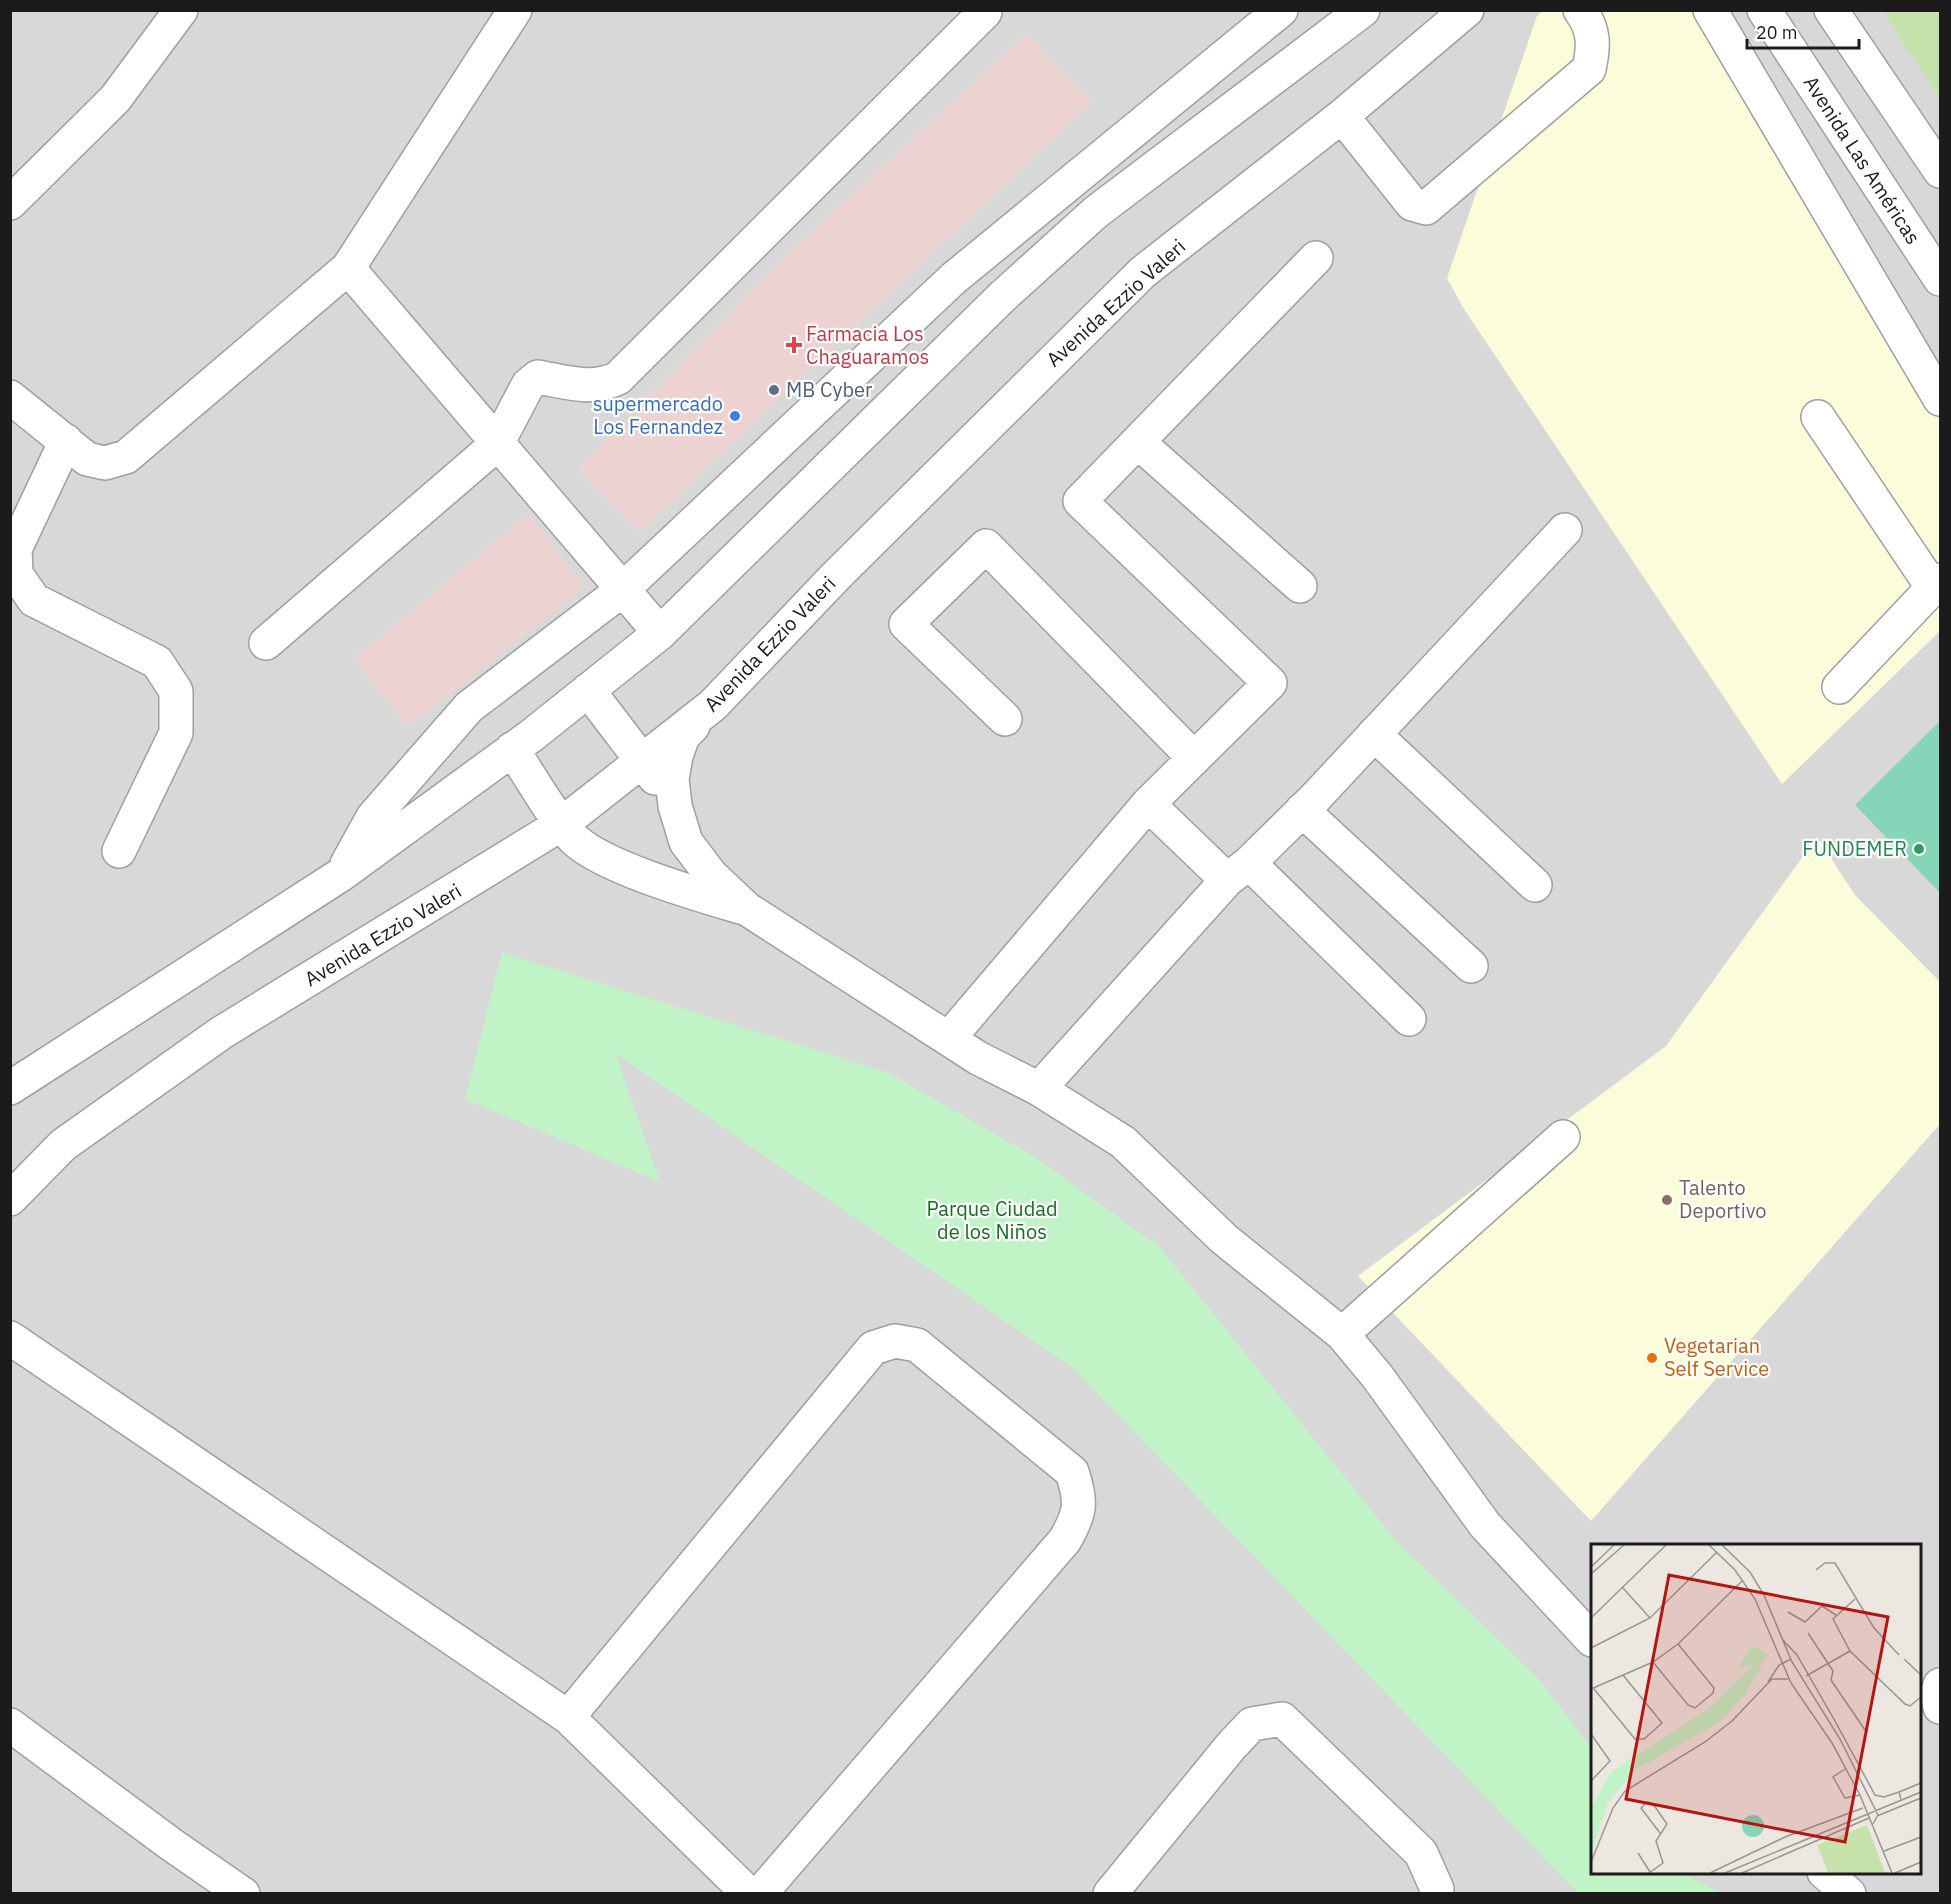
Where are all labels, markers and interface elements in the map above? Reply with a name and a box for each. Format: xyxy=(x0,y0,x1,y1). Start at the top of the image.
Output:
scale bar xyxy=(1747,12,1860,50)
text: 20 m xyxy=(1756,21,1798,44)
street label: Avenida Las Américas xyxy=(1798,70,1927,249)
street label: Avenida Ezzio Valeri xyxy=(1040,233,1191,372)
place label: Farmacia Los Chaguaramos xyxy=(806,320,929,370)
marker: Farmacia Los Chaguaramos xyxy=(787,338,801,352)
place label: MB Cyber xyxy=(786,376,872,403)
marker: MB Cyber xyxy=(767,383,781,397)
place label: supermercado Los Fernandez xyxy=(593,390,723,440)
marker: supermercado Los Fernandez xyxy=(728,409,742,423)
street label: Avenida Ezzio Valeri xyxy=(698,570,841,717)
place label: FUNDEMER xyxy=(1802,835,1907,862)
marker: FUNDEMER xyxy=(1912,842,1926,856)
street label: Avenida Ezzio Valeri xyxy=(299,877,466,992)
place label: Talento Deportivo xyxy=(1679,1174,1767,1224)
marker: Talento Deportivo xyxy=(1660,1193,1674,1207)
park label: Parque Ciudad de los Niños xyxy=(926,1195,1058,1245)
place label: Vegetarian Self Service xyxy=(1664,1332,1769,1382)
marker: Vegetarian Self Service xyxy=(1645,1351,1659,1365)
inset map xyxy=(1591,1544,1921,1874)

